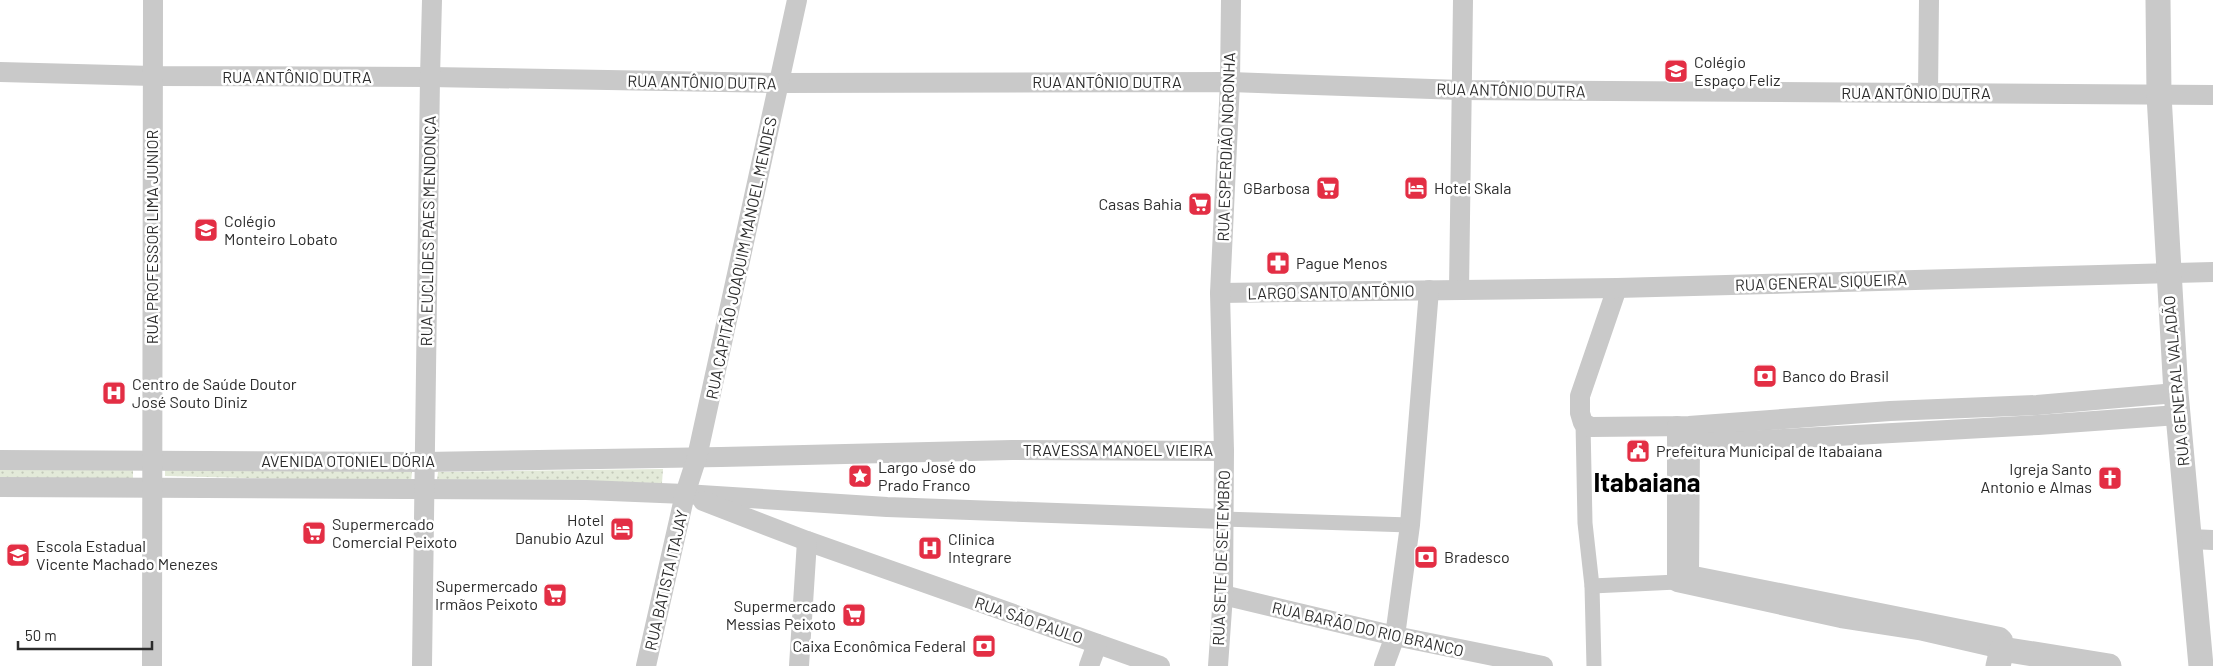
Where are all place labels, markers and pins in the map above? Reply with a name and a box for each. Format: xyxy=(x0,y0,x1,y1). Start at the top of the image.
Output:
place label: Colégio Espaço Feliz xyxy=(1694,52,1780,89)
school or university icon: Colégio Espaço Feliz xyxy=(1663,58,1689,84)
supermarket icon: GBarbosa xyxy=(1315,175,1341,201)
hotel icon: Hotel Skala xyxy=(1403,175,1429,201)
place label: GBarbosa xyxy=(1243,178,1310,197)
place label: Hotel Skala xyxy=(1434,178,1511,197)
supermarket icon: Casas Bahia xyxy=(1187,191,1213,217)
place label: Casas Bahia xyxy=(1098,194,1182,213)
place label: Colégio Monteiro Lobato xyxy=(224,211,338,248)
school or university icon: Colégio Monteiro Lobato xyxy=(193,217,219,243)
pharmacy icon: Pague Menos xyxy=(1265,250,1291,276)
place label: Pague Menos xyxy=(1296,253,1387,272)
bank icon: Banco do Brasil xyxy=(1752,363,1778,389)
place label: Banco do Brasil xyxy=(1782,366,1889,385)
place label: Centro de Saúde Doutor José Souto Diniz xyxy=(132,374,297,411)
hospital icon: Centro de Saúde Doutor José Souto Diniz xyxy=(101,380,127,406)
public building icon: Prefeitura Municipal de Itabaiana xyxy=(1625,438,1651,464)
place label: Prefeitura Municipal de Itabaiana xyxy=(1656,441,1882,460)
place label: Largo José do Prado Franco xyxy=(878,457,976,494)
place label: Igreja Santo Antonio e Almas xyxy=(1981,459,2092,496)
place icon: Largo José do Prado Franco xyxy=(847,463,873,489)
church icon: Igreja Santo Antonio e Almas xyxy=(2097,465,2123,491)
place label: Hotel Danubio Azul xyxy=(515,510,604,547)
place label: Supermercado Comercial Peixoto xyxy=(332,514,457,551)
hotel icon: Hotel Danubio Azul xyxy=(609,516,635,542)
supermarket icon: Supermercado Comercial Peixoto xyxy=(301,520,327,546)
place label: Clinica Integrare xyxy=(948,529,1012,566)
hospital icon: Clinica Integrare xyxy=(917,535,943,561)
place label: Escola Estadual Vicente Machado Menezes xyxy=(36,536,218,573)
school or university icon: Escola Estadual Vicente Machado Menezes xyxy=(5,542,31,568)
bank icon: Bradesco xyxy=(1413,544,1439,570)
place label: Bradesco xyxy=(1444,547,1510,566)
place label: Supermercado Irmãos Peixoto xyxy=(435,576,538,613)
supermarket icon: Supermercado Irmãos Peixoto xyxy=(542,582,568,608)
place label: Supermercado Messias Peixoto xyxy=(726,596,836,633)
supermarket icon: Supermercado Messias Peixoto xyxy=(841,602,867,628)
bank icon: Caixa Econômica Federal xyxy=(971,633,997,659)
place label: Caixa Econômica Federal xyxy=(792,636,966,655)

